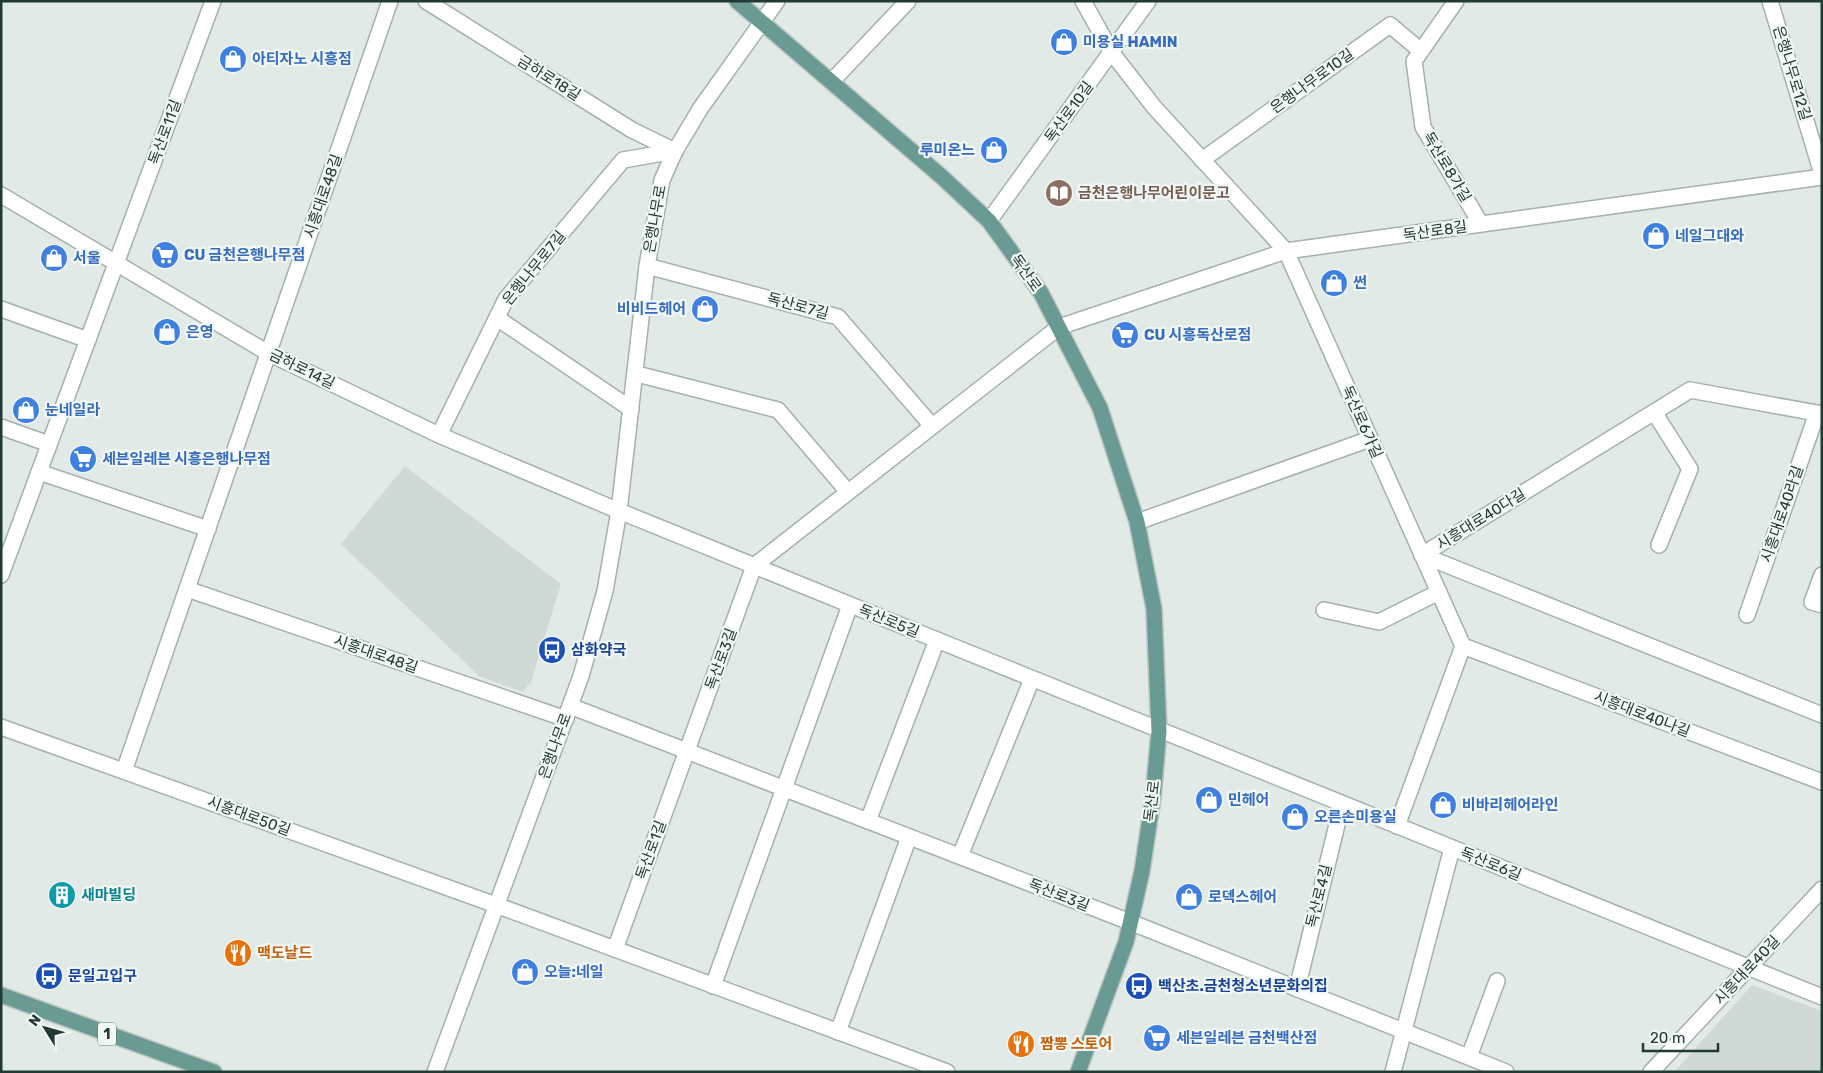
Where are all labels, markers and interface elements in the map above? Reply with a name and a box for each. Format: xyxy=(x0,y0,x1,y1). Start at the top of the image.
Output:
street label: 은행나무로12길 xyxy=(1769,23,1815,123)
shop icon: 미용실 HAMIN xyxy=(1049,27,1079,57)
place label: 미용실 HAMIN xyxy=(1083,33,1178,51)
shop icon: 아티자노 시흥점 xyxy=(218,44,248,74)
street label: 은행나무로10길 xyxy=(1267,45,1357,117)
place label: 아티자노 시흥점 xyxy=(252,50,352,68)
street label: 금하로18길 xyxy=(514,52,584,104)
street label: 독산로10길 xyxy=(1041,78,1097,146)
street label: 독산로11길 xyxy=(145,97,185,167)
street label: 독산로8가길 xyxy=(1419,129,1475,205)
shop icon: 루미온느 xyxy=(979,135,1009,165)
place label: 루미온느 xyxy=(920,141,975,159)
street label: 시흥대로48길 xyxy=(300,152,346,240)
library icon: 금천은행나무어린이문고 xyxy=(1044,178,1074,208)
street label: 은행나무로 xyxy=(640,183,670,255)
place label: 금천은행나무어린이문고 xyxy=(1078,184,1230,202)
street label: 독산로8길 xyxy=(1402,218,1468,244)
shop icon: 네일그대와 xyxy=(1641,221,1671,251)
street label: 은행나무로7길 xyxy=(499,227,569,309)
place label: 네일그대와 xyxy=(1675,227,1744,245)
supermarket icon: CU 금천은행나무점 xyxy=(150,240,180,270)
shop icon: 서울 xyxy=(39,243,69,273)
place label: CU 금천은행나무점 xyxy=(184,246,305,264)
place label: 서울 xyxy=(73,249,101,267)
street label: 독산로 xyxy=(1007,251,1045,295)
shop icon: 썬 xyxy=(1319,268,1349,298)
place label: 썬 xyxy=(1353,274,1367,292)
street label: 독산로7길 xyxy=(765,289,831,323)
shop icon: 비비드헤어 xyxy=(690,294,720,324)
place label: 비비드헤어 xyxy=(617,300,686,318)
shop icon: 은영 xyxy=(152,317,182,347)
supermarket icon: CU 시흥독산로점 xyxy=(1110,320,1140,350)
place label: 은영 xyxy=(186,323,214,341)
place label: CU 시흥독산로점 xyxy=(1144,326,1251,344)
street label: 금하로14길 xyxy=(266,345,338,393)
street label: 독산로6가길 xyxy=(1338,383,1386,461)
shop icon: 눈네일라 xyxy=(11,395,41,425)
place label: 눈네일라 xyxy=(45,401,100,419)
supermarket icon: 세븐일레븐 시흥은행나무점 xyxy=(68,444,98,474)
place label: 세븐일레븐 시흥은행나무점 xyxy=(102,450,271,468)
street label: 시흥대로40라길 xyxy=(1757,463,1807,565)
street label: 시흥대로40다길 xyxy=(1433,484,1529,554)
street label: 독산로5길 xyxy=(856,601,922,641)
street label: 독산로3길 xyxy=(702,626,740,692)
street label: 시흥대로48길 xyxy=(332,631,420,677)
bus stop icon: 삼화약국 xyxy=(537,635,567,665)
place label: 삼화약국 xyxy=(571,641,626,659)
street label: 시흥대로40나길 xyxy=(1591,687,1693,741)
street label: 은행나무로 xyxy=(535,710,575,782)
street label: 독산로 xyxy=(1141,779,1163,823)
shop icon: 민헤어 xyxy=(1194,785,1224,815)
shop icon: 비바리헤어라인 xyxy=(1428,790,1458,820)
place label: 민헤어 xyxy=(1228,791,1269,809)
street label: 시흥대로50길 xyxy=(205,793,293,839)
place label: 비바리헤어라인 xyxy=(1462,796,1559,814)
shop icon: 오른손미용실 xyxy=(1280,802,1310,832)
place label: 오른손미용실 xyxy=(1314,808,1397,826)
street label: 독산로1길 xyxy=(632,818,670,882)
street label: 독산로6길 xyxy=(1458,844,1524,884)
street label: 독산로4길 xyxy=(1302,863,1336,929)
street label: 독산로3길 xyxy=(1026,875,1092,915)
building icon: 새마빌딩 xyxy=(47,880,77,910)
shop icon: 로덱스헤어 xyxy=(1174,882,1204,912)
place label: 새마빌딩 xyxy=(81,886,136,904)
place label: 로덱스헤어 xyxy=(1208,888,1277,906)
street label: 시흥대로40길 xyxy=(1710,932,1784,1008)
restaurant icon: 맥도날드 xyxy=(223,938,253,968)
place label: 맥도날드 xyxy=(257,944,312,962)
shop icon: 오늘:네일 xyxy=(510,957,540,987)
bus stop icon: 문일고입구 xyxy=(34,961,64,991)
place label: 오늘:네일 xyxy=(544,963,604,981)
place label: 문일고입구 xyxy=(68,967,137,985)
bus stop icon: 백산초.금천청소년문화의집 xyxy=(1124,971,1154,1001)
place label: 백산초.금천청소년문화의집 xyxy=(1158,977,1328,995)
north arrow xyxy=(20,1003,70,1053)
text: N xyxy=(25,1011,45,1030)
scale bar xyxy=(1643,1020,1718,1052)
road number: 1 xyxy=(98,1022,116,1046)
supermarket icon: 세븐일레븐 금천백산점 xyxy=(1142,1023,1172,1053)
restaurant icon: 짬뽕 스토어 xyxy=(1006,1029,1036,1059)
place label: 세븐일레븐 금천백산점 xyxy=(1176,1029,1317,1047)
text: 20 m xyxy=(1650,1029,1685,1047)
place label: 짬뽕 스토어 xyxy=(1040,1035,1112,1053)

